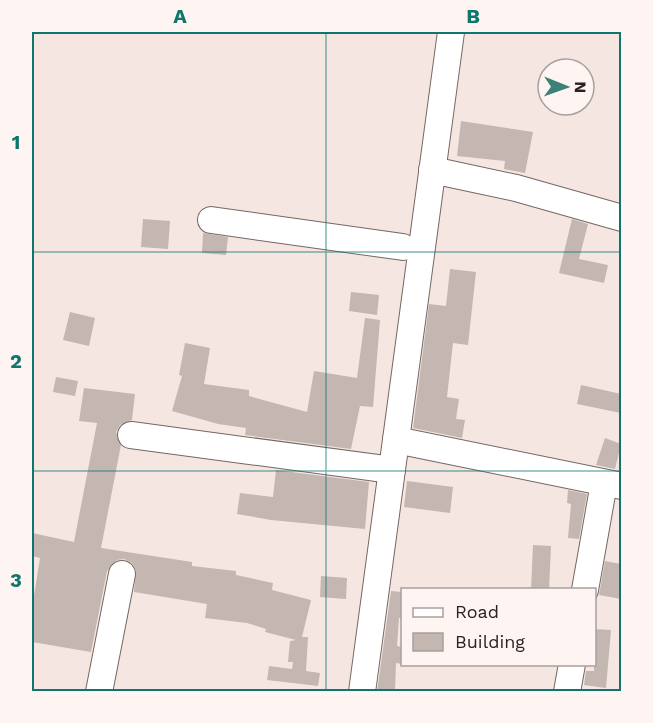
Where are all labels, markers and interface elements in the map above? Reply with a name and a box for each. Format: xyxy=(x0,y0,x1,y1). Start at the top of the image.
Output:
text: A xyxy=(173,4,187,28)
text: B xyxy=(466,4,480,28)
north arrow xyxy=(536,57,596,117)
text: N xyxy=(571,81,590,93)
text: 1 xyxy=(12,130,20,154)
text: 2 xyxy=(10,349,22,373)
text: 3 xyxy=(10,568,22,592)
legend xyxy=(401,588,596,666)
text: Road xyxy=(455,601,499,622)
text: Building xyxy=(455,631,525,652)

